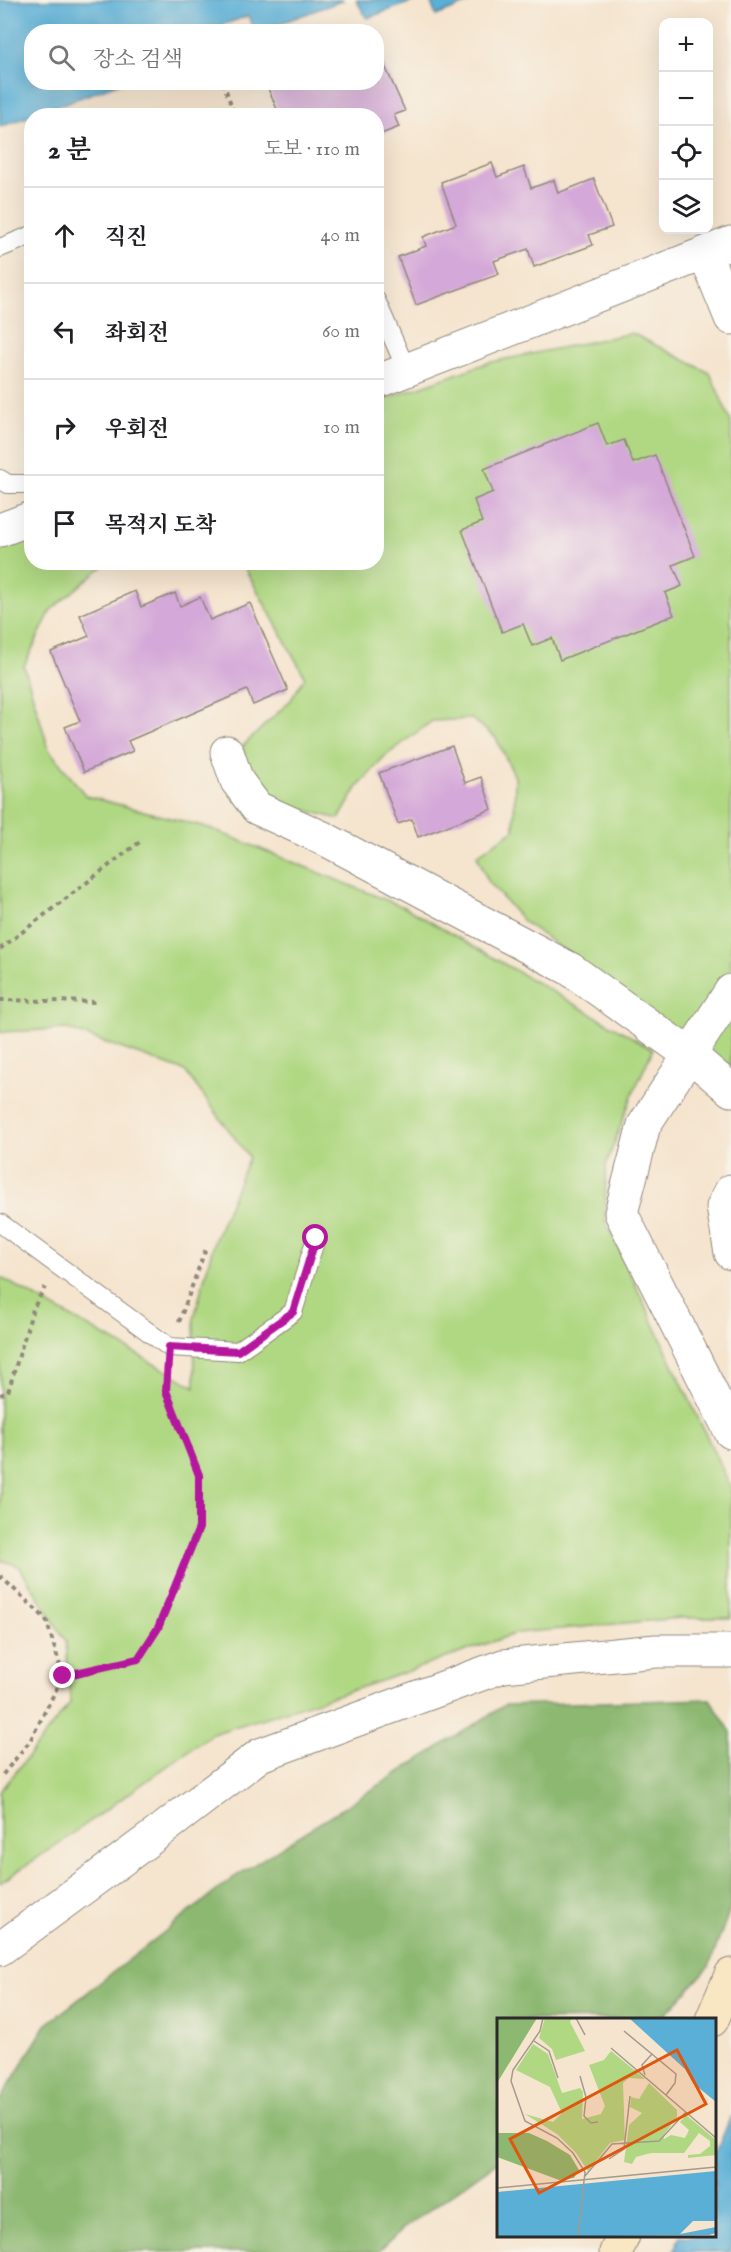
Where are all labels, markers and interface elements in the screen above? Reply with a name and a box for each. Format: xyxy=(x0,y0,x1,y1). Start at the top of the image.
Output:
map controls xyxy=(659,18,713,234)
button: + xyxy=(659,18,713,72)
search box xyxy=(24,24,384,90)
icon: search xyxy=(45,41,78,74)
text: 장소 검색 xyxy=(93,46,183,74)
button: − xyxy=(659,72,713,126)
button: locate xyxy=(659,126,713,180)
text: 2 분 xyxy=(48,134,91,167)
text: 도보 · 110 m xyxy=(264,137,360,162)
button: layers xyxy=(659,180,713,234)
icon: ahead xyxy=(48,219,81,252)
text: 40 m xyxy=(321,223,360,248)
text: 직진 xyxy=(105,224,148,252)
icon: left xyxy=(48,315,81,348)
text: 60 m xyxy=(322,319,360,344)
text: 좌회전 xyxy=(105,320,169,348)
icon: right xyxy=(48,411,81,444)
text: 10 m xyxy=(323,415,360,440)
text: 우회전 xyxy=(105,416,169,444)
icon: arrive xyxy=(48,507,81,540)
text: 목적지 도착 xyxy=(105,512,216,540)
route start xyxy=(302,1224,328,1250)
route end xyxy=(49,1662,75,1688)
inset map xyxy=(497,2018,716,2237)

